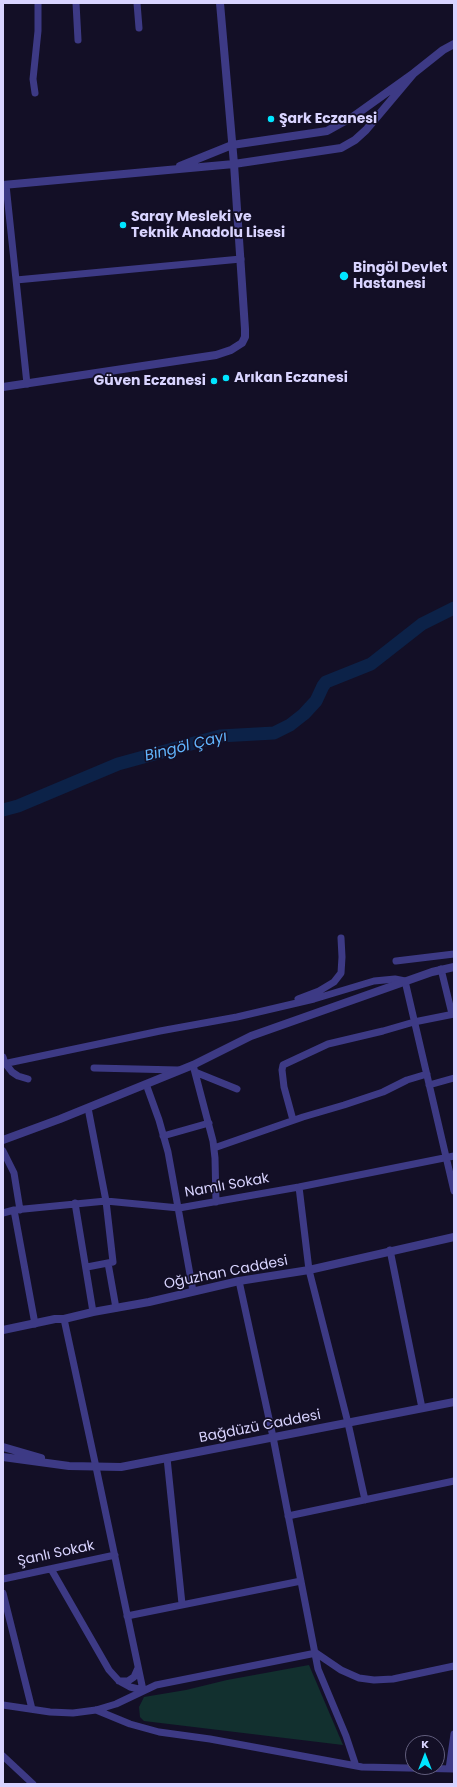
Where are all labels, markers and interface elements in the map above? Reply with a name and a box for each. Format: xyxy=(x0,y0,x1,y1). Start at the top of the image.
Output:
place label: Şark Eczanesi xyxy=(279,111,377,127)
marker: Şark Eczanesi xyxy=(266,114,276,124)
place label: Saray Mesleki ve Teknik Anadolu Lisesi xyxy=(131,209,285,242)
marker: Saray Mesleki ve Teknik Anadolu Lisesi xyxy=(118,220,128,230)
place label: Bingöl Devlet Hastanesi xyxy=(353,260,447,292)
marker: Bingöl Devlet Hastanesi xyxy=(338,270,350,282)
place label: Arıkan Eczanesi xyxy=(234,370,348,386)
place label: Güven Eczanesi xyxy=(94,373,206,389)
marker: Arıkan Eczanesi xyxy=(221,373,231,383)
marker: Güven Eczanesi xyxy=(209,376,219,386)
water label: Bingöl Çayı xyxy=(143,728,229,766)
street label: Namlı Sokak xyxy=(183,1170,271,1202)
street label: Oğuzhan Caddesi xyxy=(163,1253,289,1293)
street label: Bağdüzü Caddesi xyxy=(198,1407,322,1447)
street label: Şanlı Sokak xyxy=(16,1538,96,1570)
north arrow xyxy=(405,1735,445,1775)
text: K xyxy=(421,1736,429,1752)

